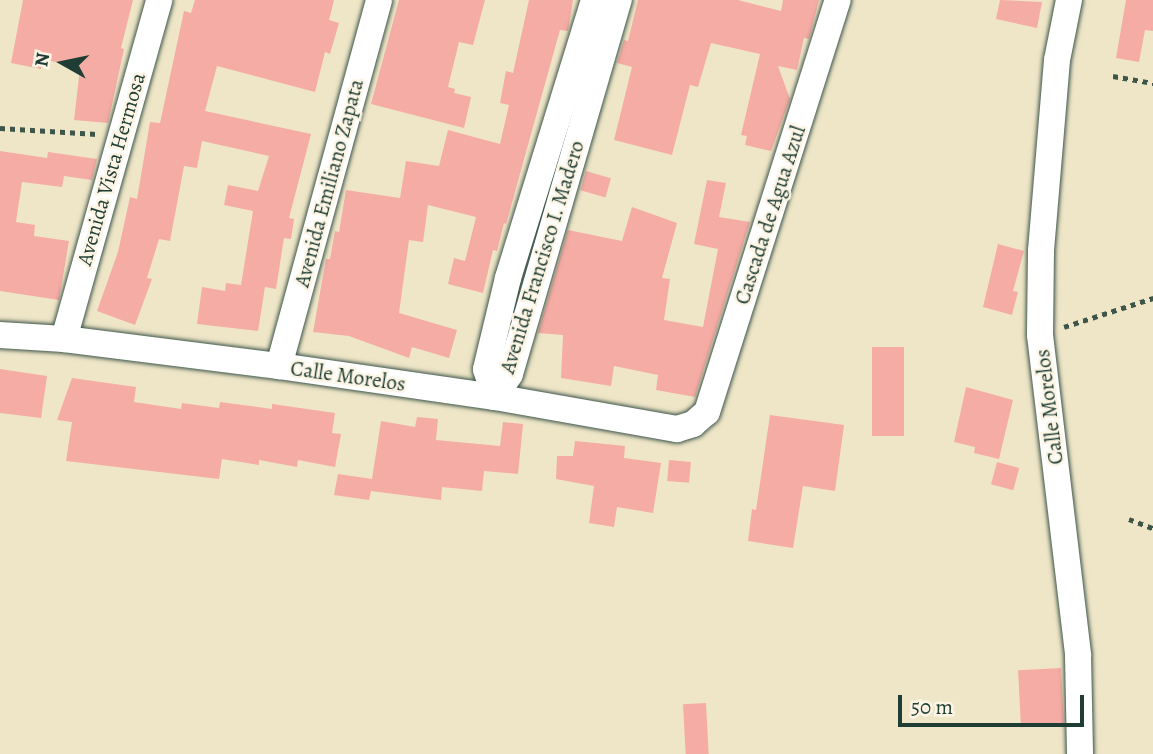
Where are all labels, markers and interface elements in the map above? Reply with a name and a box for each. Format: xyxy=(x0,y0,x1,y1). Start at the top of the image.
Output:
north arrow xyxy=(28,28,98,98)
text: N xyxy=(28,51,56,69)
street label: Avenida Vista Hermosa xyxy=(71,70,151,268)
street label: Avenida Emiliano Zapata xyxy=(289,76,369,290)
street label: Cascada de Agua Azul xyxy=(729,122,811,308)
street label: Avenida Francisco I. Madero xyxy=(494,137,590,377)
street label: Calle Morelos xyxy=(1029,348,1069,466)
street label: Calle Morelos xyxy=(289,355,407,397)
scale bar xyxy=(901,680,1086,724)
text: 50 m xyxy=(911,693,953,721)

